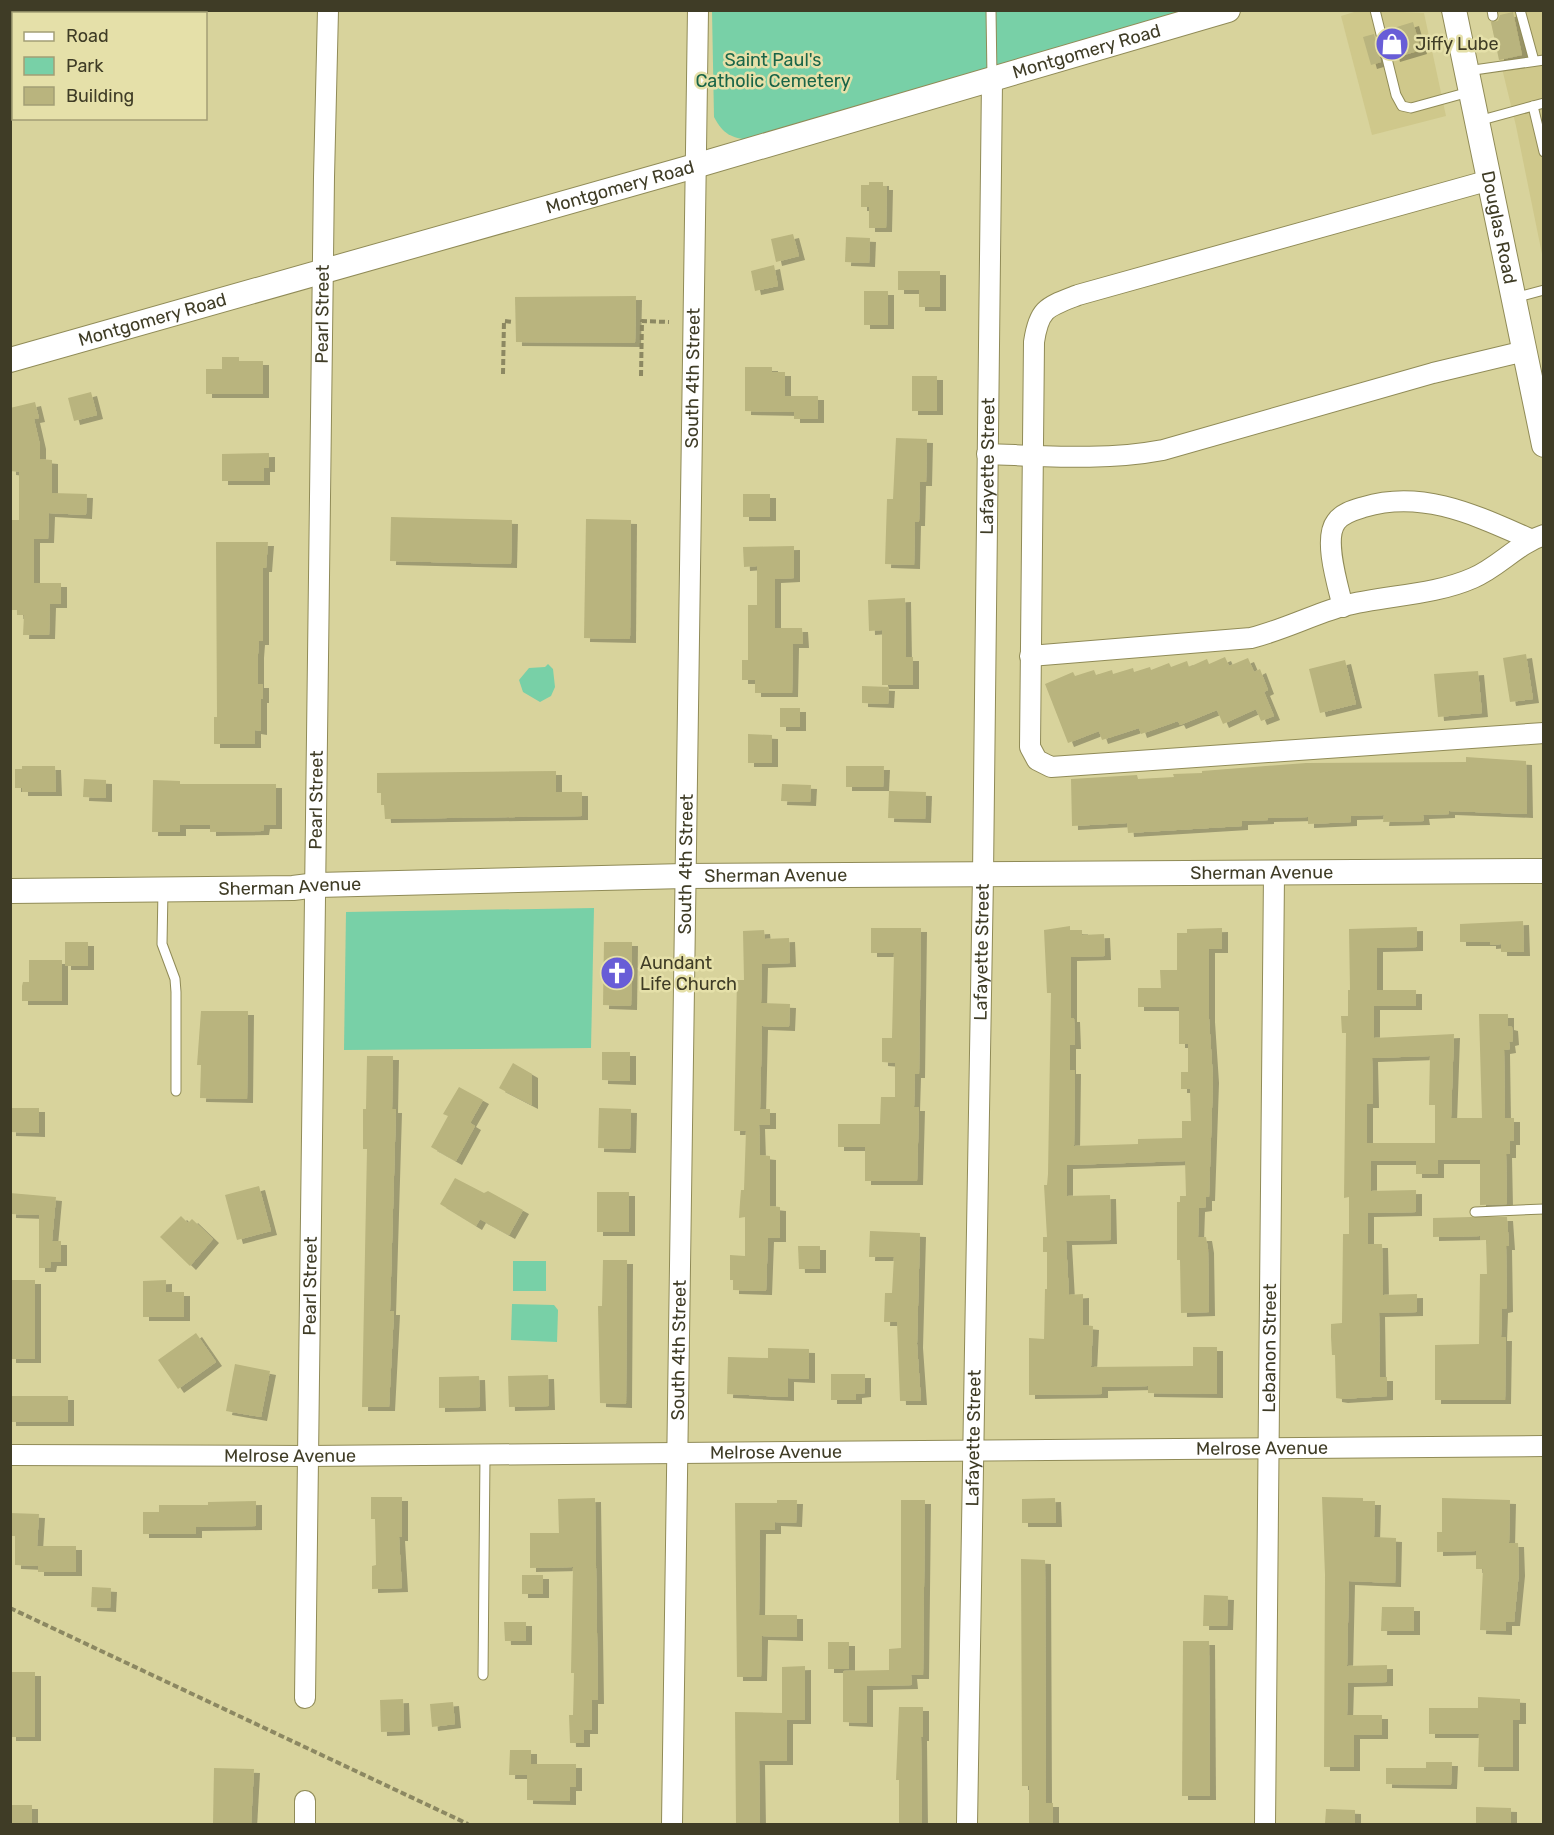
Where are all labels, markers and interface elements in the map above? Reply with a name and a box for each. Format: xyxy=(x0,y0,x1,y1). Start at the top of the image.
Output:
legend xyxy=(12,12,207,120)
street label: Montgomery Road xyxy=(1010,19,1163,83)
text: Road xyxy=(66,25,109,47)
shop icon: Jiffy Lube xyxy=(1374,26,1410,62)
place label: Jiffy Lube xyxy=(1415,33,1499,55)
park label: Saint Paul's Catholic Cemetery xyxy=(695,49,851,92)
text: Park xyxy=(66,55,104,77)
text: Building xyxy=(66,85,134,107)
street label: Montgomery Road xyxy=(543,156,697,219)
street label: Douglas Road xyxy=(1477,169,1521,286)
street label: Pearl Street xyxy=(311,264,334,364)
street label: Montgomery Road xyxy=(76,288,229,351)
street label: South 4th Street xyxy=(681,308,705,449)
street label: Lafayette Street xyxy=(976,398,999,535)
street label: Pearl Street xyxy=(305,750,328,850)
street label: South 4th Street xyxy=(674,794,698,935)
street label: Sherman Avenue xyxy=(1190,861,1333,884)
street label: Sherman Avenue xyxy=(704,864,847,887)
street label: Sherman Avenue xyxy=(218,873,362,900)
street label: Lafayette Street xyxy=(970,883,994,1021)
place label: Aundant Life Church xyxy=(640,952,737,995)
church icon: Aundant Life Church xyxy=(599,955,635,991)
street label: Pearl Street xyxy=(299,1236,322,1336)
street label: South 4th Street xyxy=(667,1280,691,1420)
street label: Lebanon Street xyxy=(1258,1283,1281,1413)
street label: Lafayette Street xyxy=(961,1369,986,1507)
street label: Melrose Avenue xyxy=(1196,1437,1328,1460)
street label: Melrose Avenue xyxy=(710,1441,842,1464)
street label: Melrose Avenue xyxy=(224,1445,356,1467)

